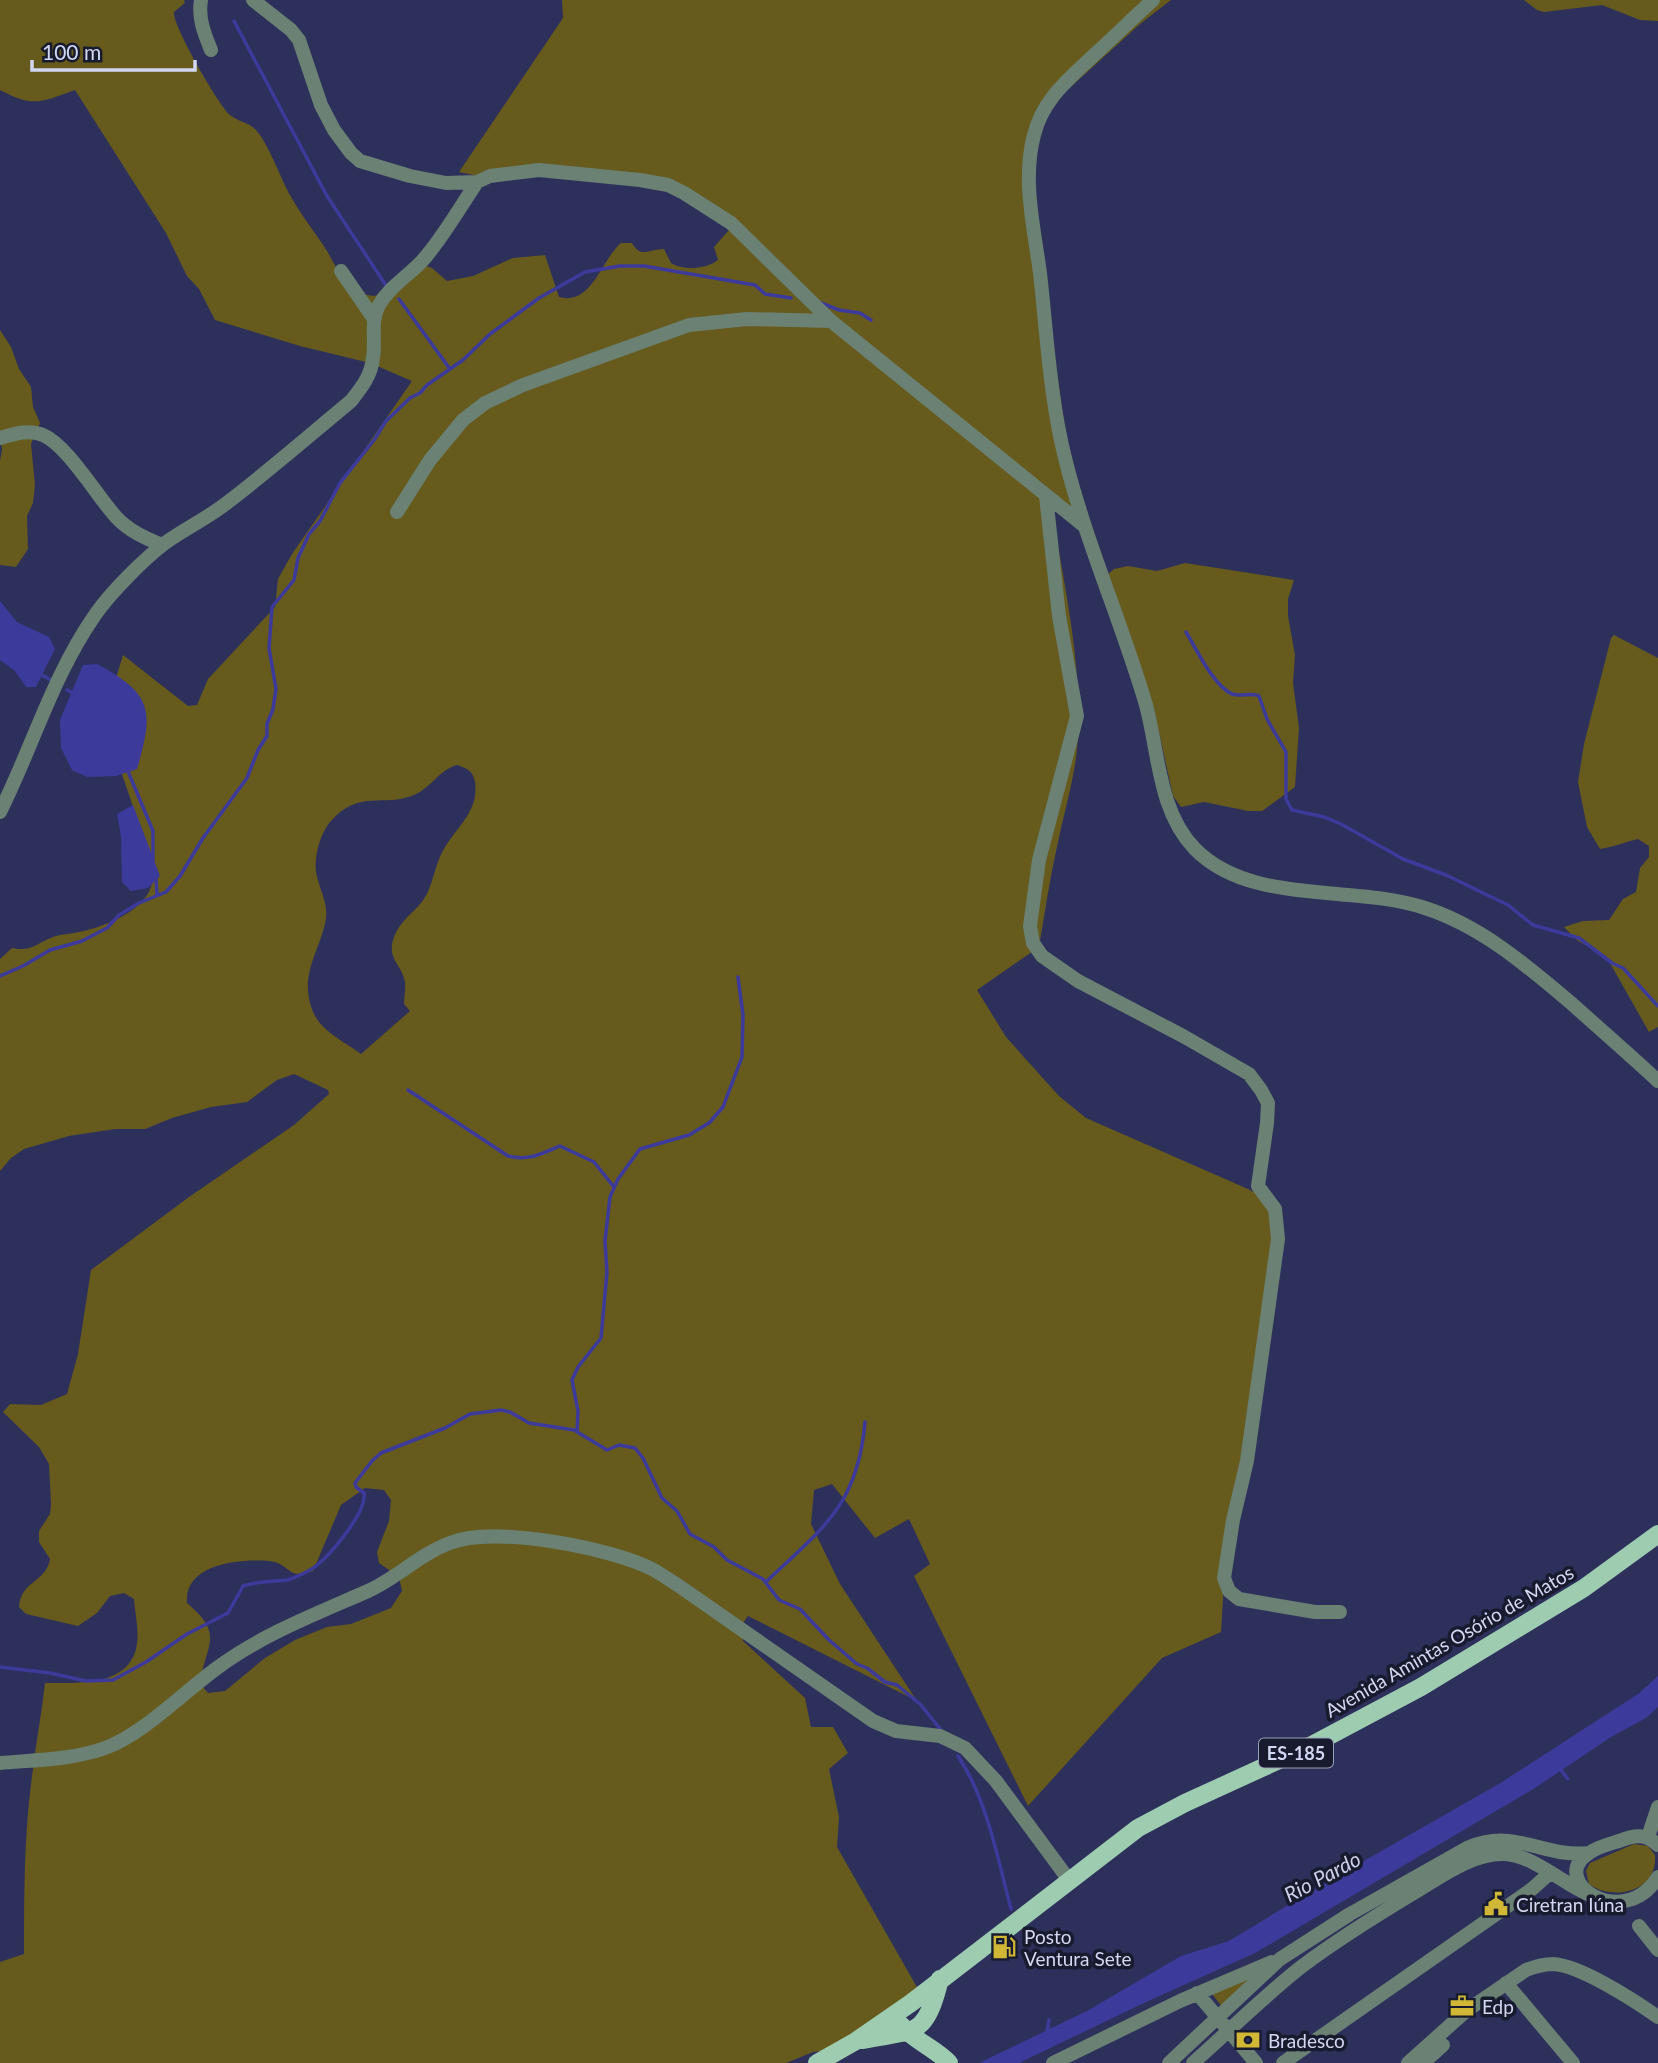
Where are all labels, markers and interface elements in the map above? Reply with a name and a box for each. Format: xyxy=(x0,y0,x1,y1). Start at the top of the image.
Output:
scale bar xyxy=(32,28,194,72)
text: 100 m xyxy=(42,39,101,64)
street label: Avenida Amintas Osório de Matos xyxy=(1321,1560,1577,1722)
road number: ES-185 xyxy=(1259,1738,1333,1768)
water label: Rio Pardo xyxy=(1279,1845,1365,1907)
public building icon: Ciretran Iúna xyxy=(1482,1890,1510,1918)
place label: Ciretran Iúna xyxy=(1516,1893,1624,1916)
place label: Posto Ventura Sete xyxy=(1024,1925,1131,1970)
fuel station icon: Posto Ventura Sete xyxy=(990,1933,1018,1961)
office icon: Edp xyxy=(1448,1992,1476,2020)
place label: Edp xyxy=(1482,1995,1514,2018)
bank icon: Bradesco xyxy=(1234,2026,1262,2054)
place label: Bradesco xyxy=(1268,2029,1345,2052)

